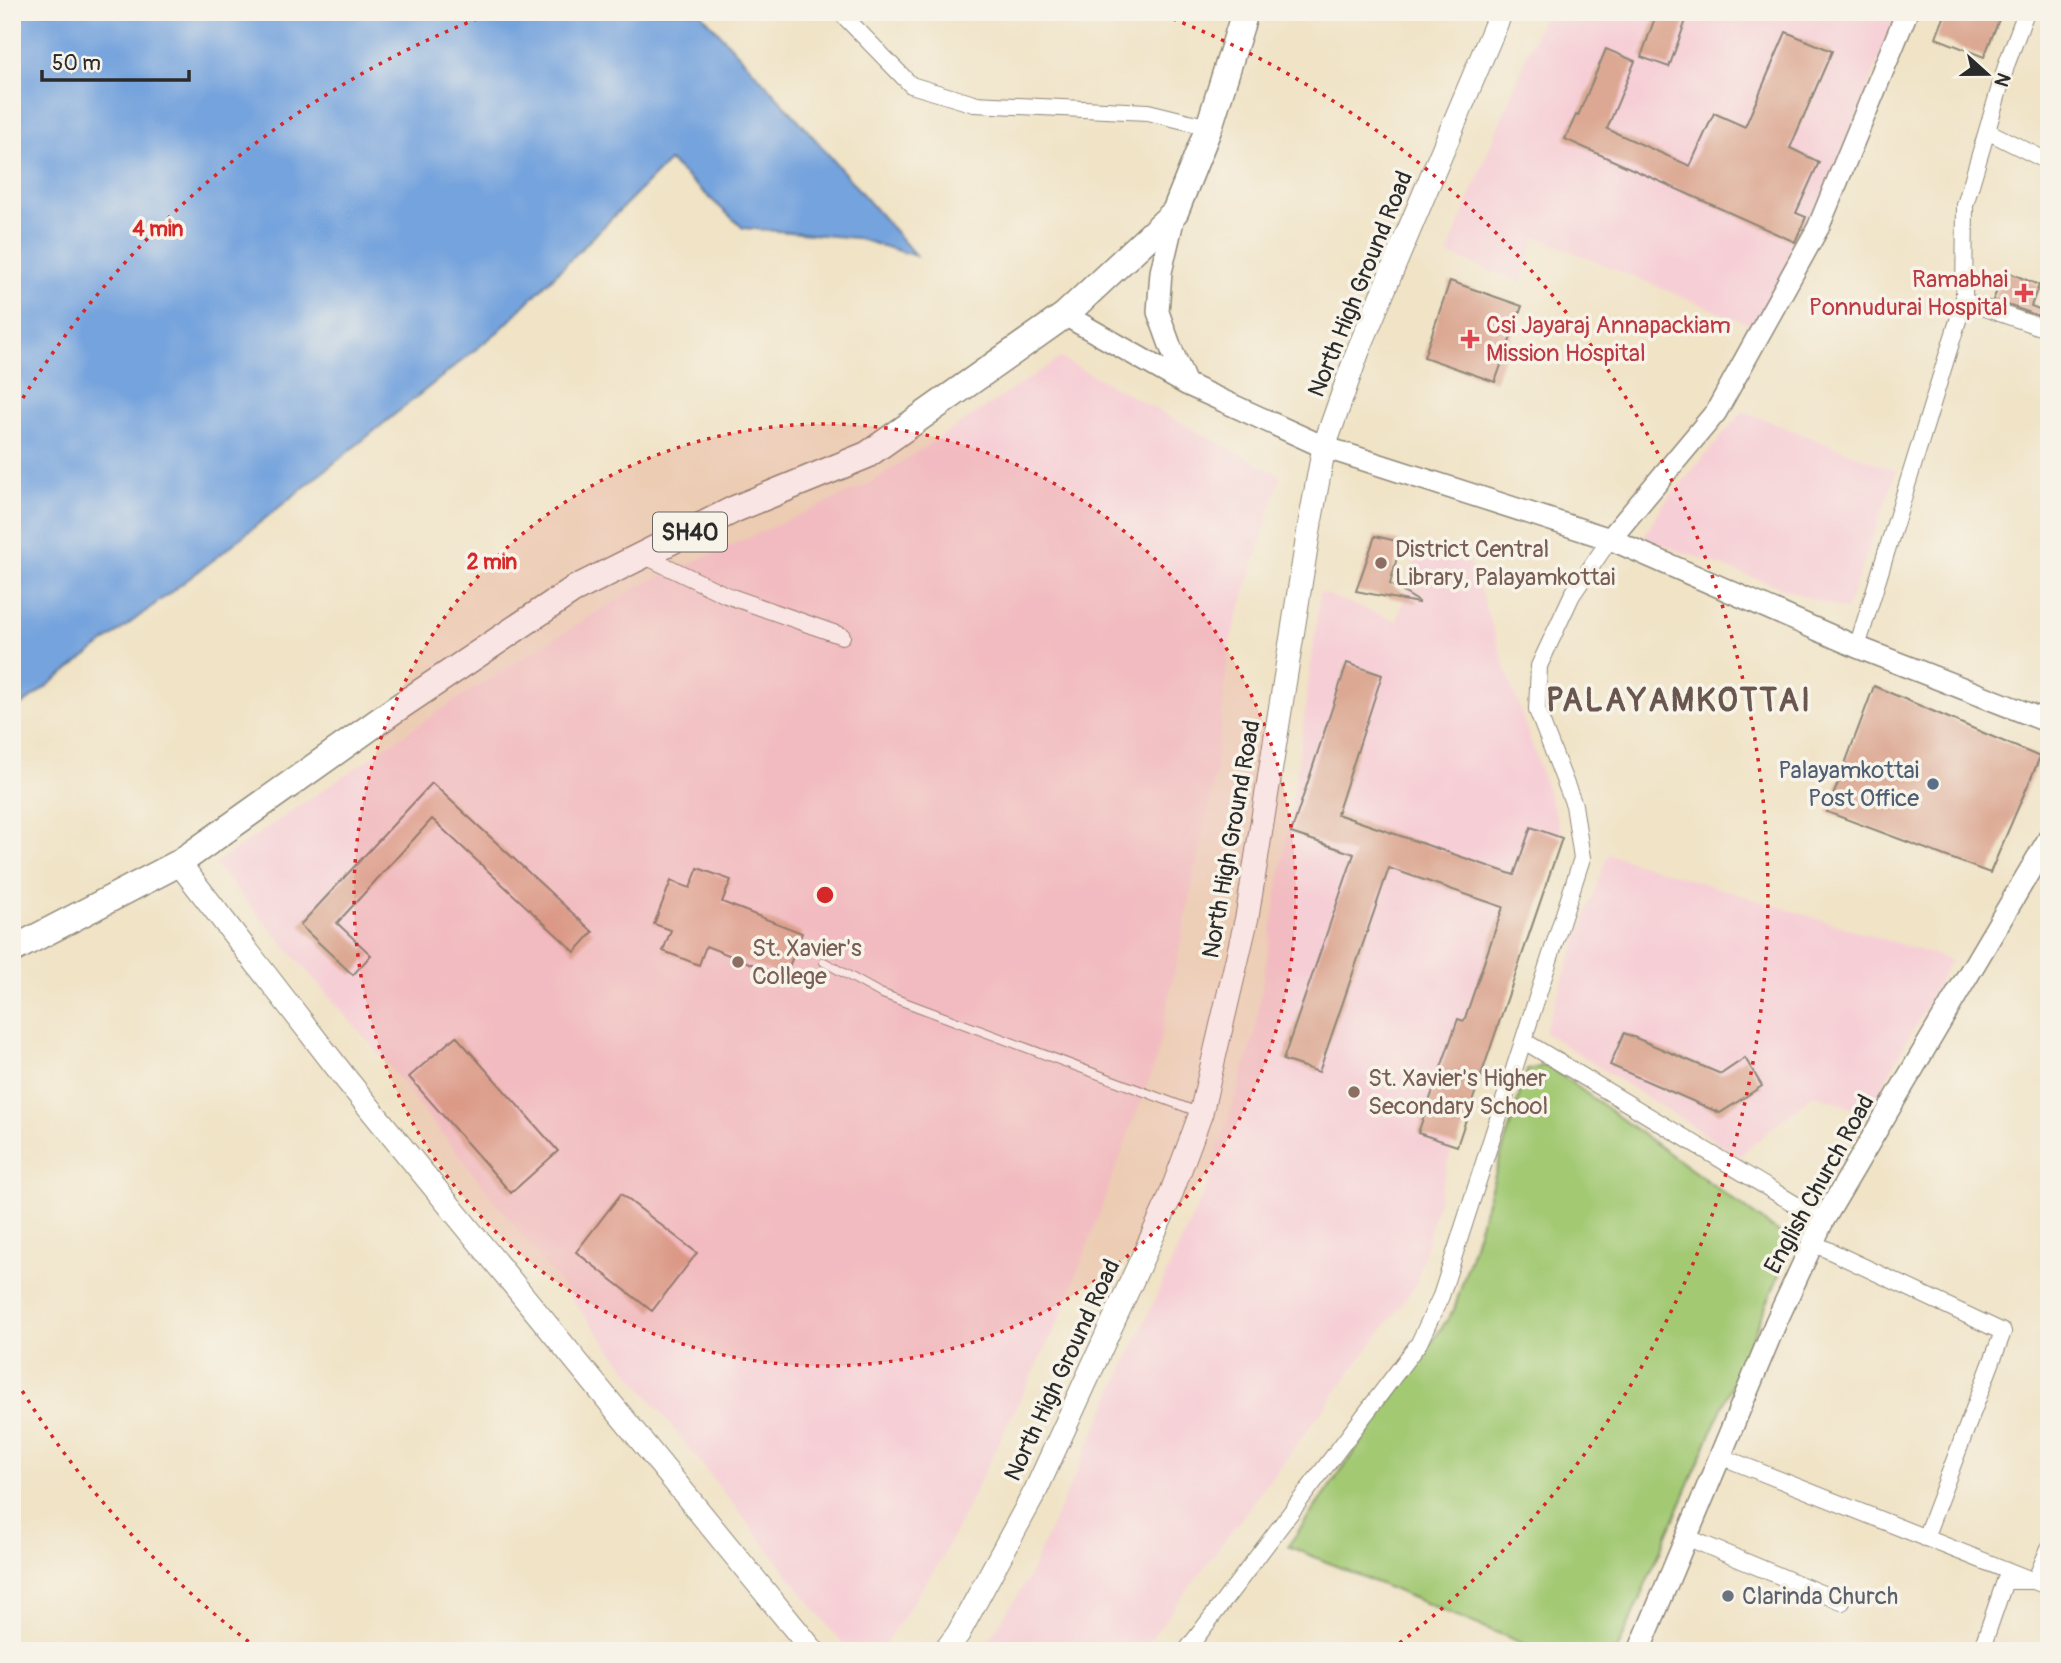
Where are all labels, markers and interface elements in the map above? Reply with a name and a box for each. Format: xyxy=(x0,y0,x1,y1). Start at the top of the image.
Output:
scale bar xyxy=(42,38,189,82)
north arrow xyxy=(1952,38,2022,108)
text: 50 m xyxy=(52,50,101,77)
text: N xyxy=(1988,69,2015,90)
street label: North High Ground Road xyxy=(1302,167,1419,401)
text: 4 min xyxy=(133,216,184,243)
place label: Ramabhai Ponnudurai Hospital xyxy=(1809,265,2008,322)
marker: Ramabhai Ponnudurai Hospital xyxy=(2014,283,2034,303)
place label: Csi Jayaraj Annapackiam Mission Hospital xyxy=(1486,311,1731,368)
marker: Csi Jayaraj Annapackiam Mission Hospital xyxy=(1460,329,1480,349)
road number: SH40 xyxy=(653,512,727,552)
place label: District Central Library, Palayamkottai xyxy=(1395,535,1615,592)
text: 2 min xyxy=(467,549,517,576)
marker: District Central Library, Palayamkottai xyxy=(1373,555,1389,571)
district label: PALAYAMKOTTAI xyxy=(1546,681,1812,721)
street label: North High Ground Road xyxy=(1196,718,1267,960)
place label: Palayamkottai Post Office xyxy=(1778,756,1919,813)
marker: Palayamkottai Post Office xyxy=(1925,776,1941,792)
centre of rings xyxy=(813,883,837,907)
place label: St. Xavier's College xyxy=(752,934,862,991)
marker: St. Xavier's College xyxy=(730,954,746,970)
place label: St. Xavier's Higher Secondary School xyxy=(1368,1064,1548,1121)
marker: St. Xavier's Higher Secondary School xyxy=(1346,1084,1362,1100)
street label: English Church Road xyxy=(1758,1090,1881,1279)
street label: North High Ground Road xyxy=(998,1255,1127,1486)
place label: Clarinda Church xyxy=(1742,1582,1898,1611)
marker: Clarinda Church xyxy=(1720,1588,1736,1604)

